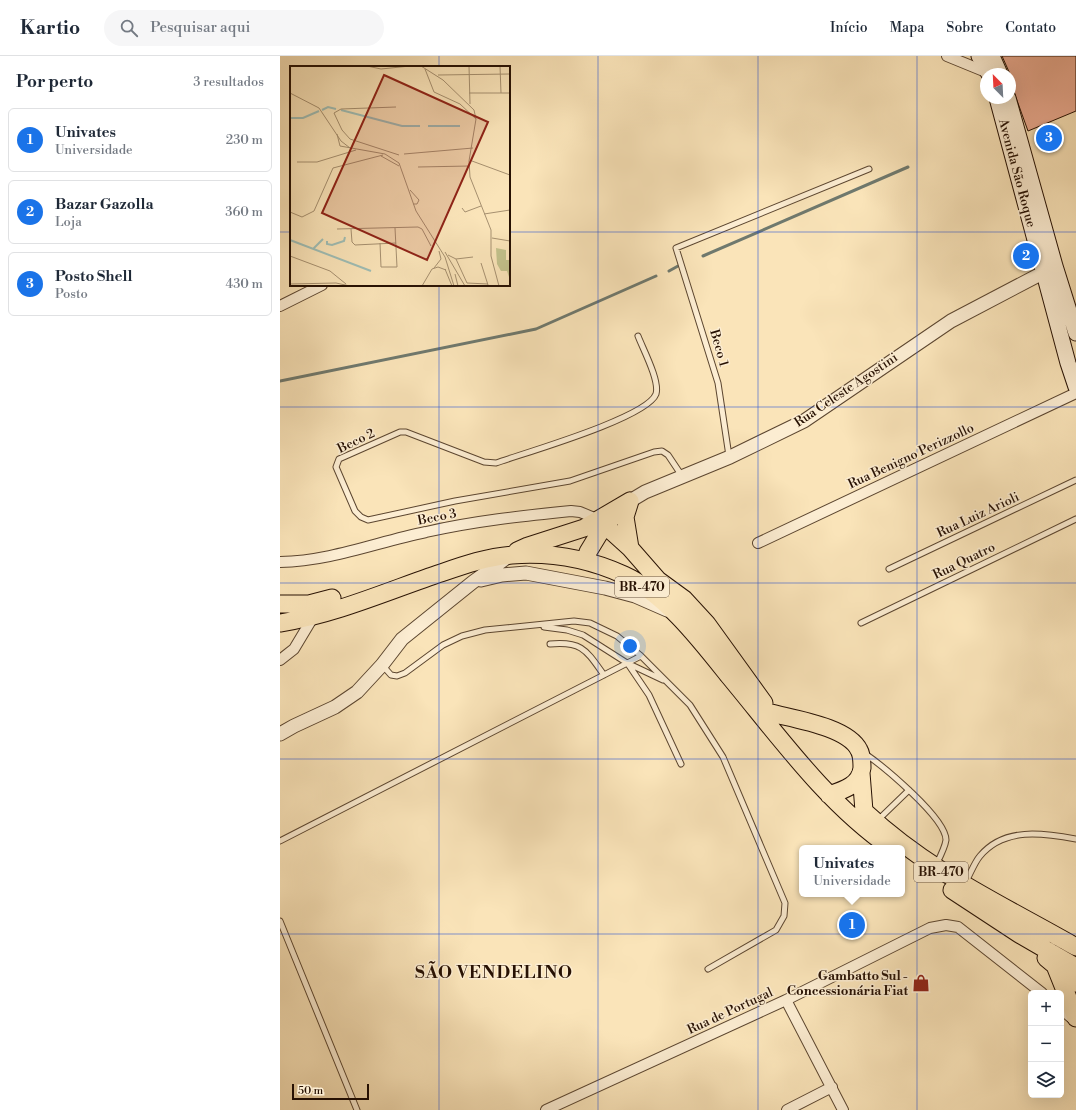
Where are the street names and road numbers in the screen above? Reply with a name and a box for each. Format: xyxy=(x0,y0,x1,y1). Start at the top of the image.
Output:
street label: Avenida São Roque xyxy=(995,116,1039,230)
street label: Beco 1 xyxy=(706,327,732,369)
street label: Rua Celeste Agostini xyxy=(791,349,901,431)
street label: Rua Benigno Perizzollo xyxy=(845,420,977,492)
street label: Beco 2 xyxy=(334,425,377,457)
street label: Rua Luiz Arioli xyxy=(934,489,1022,541)
street label: Beco 3 xyxy=(415,505,458,529)
street label: Rua Quatro xyxy=(930,539,998,583)
road number: BR-470 xyxy=(615,577,669,597)
road number: BR-470 xyxy=(914,862,968,882)
street label: Rua de Portugal xyxy=(685,984,776,1038)

